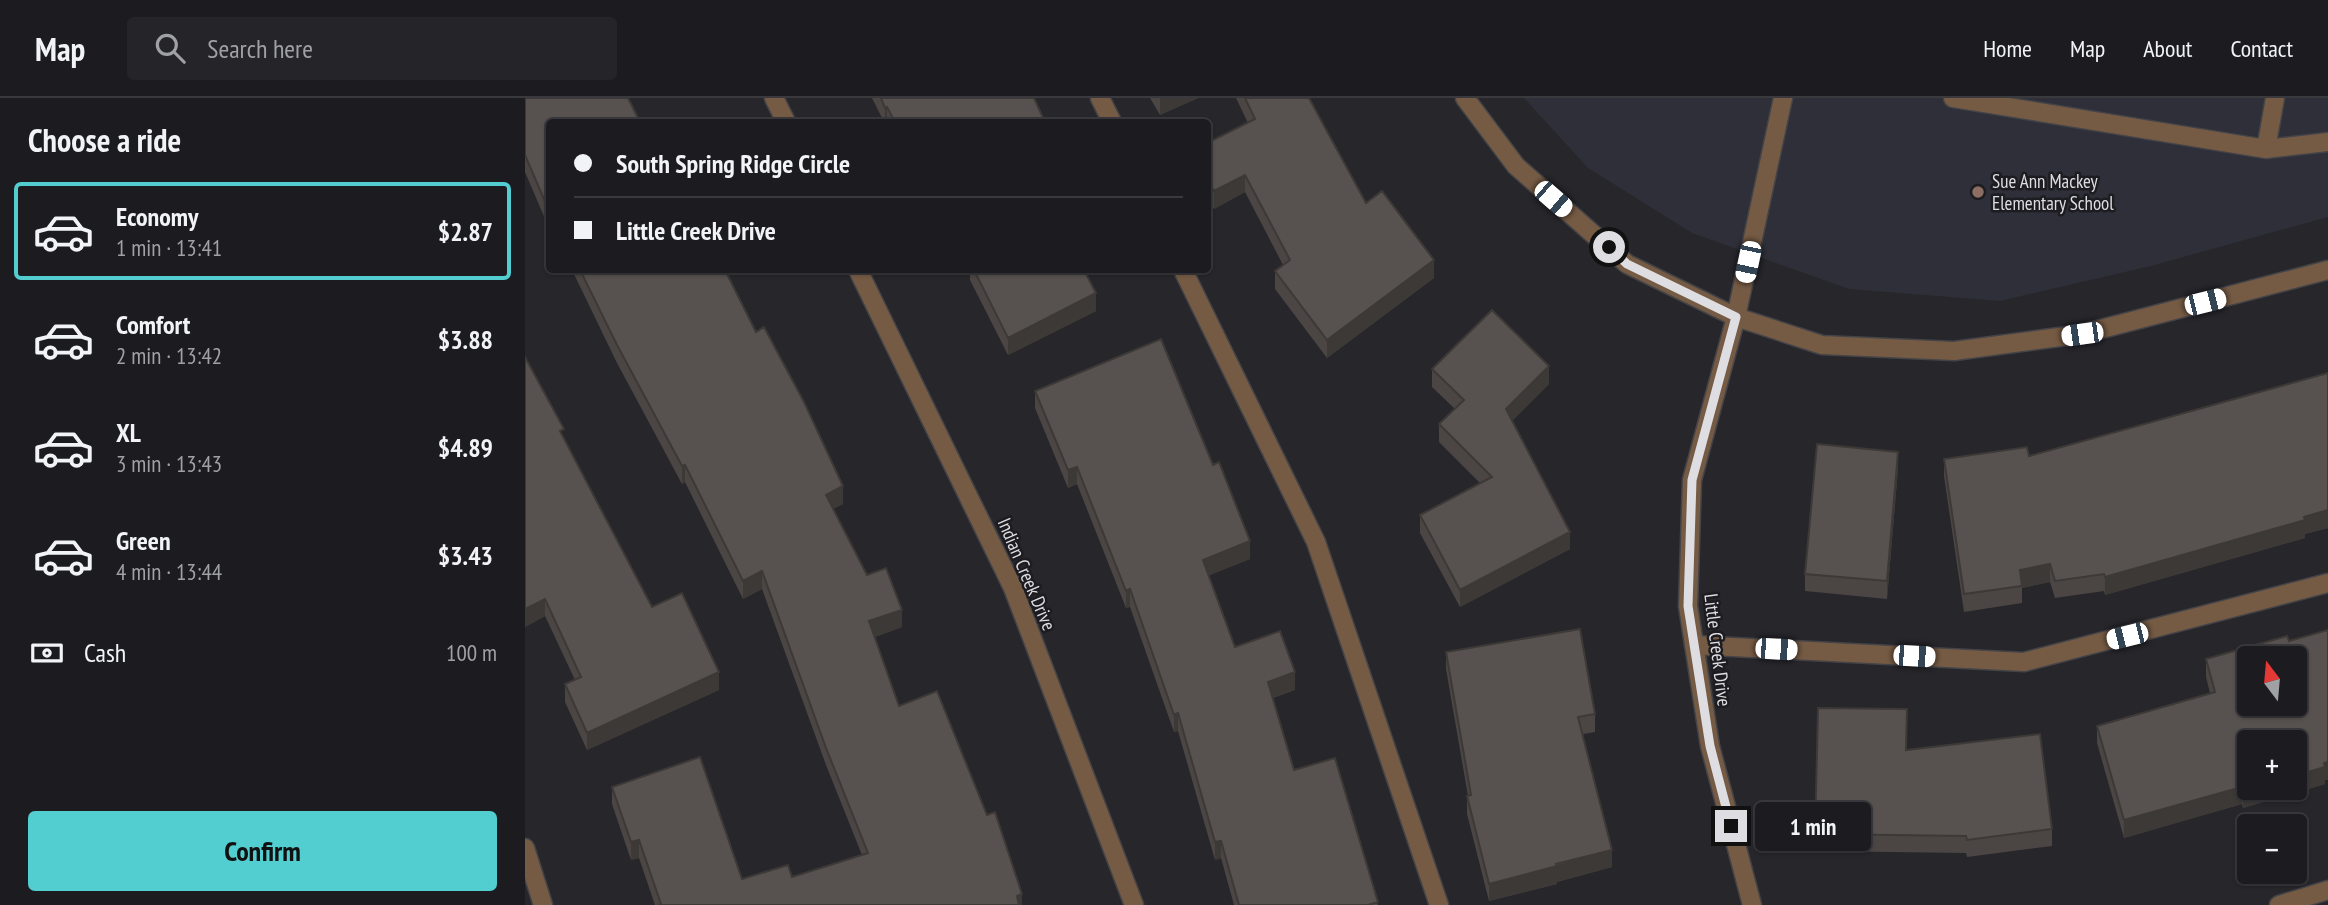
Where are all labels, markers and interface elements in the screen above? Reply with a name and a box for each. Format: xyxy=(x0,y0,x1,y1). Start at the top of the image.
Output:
search box xyxy=(127,17,617,80)
text: Map xyxy=(35,27,85,70)
icon: search xyxy=(151,29,189,67)
text: Search here xyxy=(207,32,313,65)
text: Home xyxy=(1983,33,2032,64)
text: Map xyxy=(2070,33,2105,64)
text: About xyxy=(2143,33,2192,64)
text: Contact xyxy=(2230,33,2293,64)
text: Choose a ride xyxy=(28,119,181,161)
text: South Spring Ridge Circle xyxy=(616,147,850,180)
place label: Sue Ann Mackey Elementary School xyxy=(1992,169,2114,215)
car xyxy=(1531,177,1576,221)
marker: Sue Ann Mackey Elementary School xyxy=(1970,184,1986,200)
icon: car xyxy=(32,200,95,263)
text: Economy xyxy=(116,200,198,233)
text: Little Creek Drive xyxy=(616,214,776,247)
text: $2.87 xyxy=(438,215,493,248)
route start xyxy=(1593,231,1625,263)
text: 1 min · 13:41 xyxy=(116,233,222,262)
car xyxy=(1734,239,1763,285)
car xyxy=(2183,287,2228,317)
icon: car xyxy=(32,308,95,371)
text: Comfort xyxy=(116,308,190,341)
car xyxy=(2060,321,2105,347)
text: $3.88 xyxy=(438,323,493,356)
text: 2 min · 13:42 xyxy=(116,341,222,370)
icon: car xyxy=(32,416,95,479)
text: XL xyxy=(116,416,141,449)
text: $4.89 xyxy=(438,431,493,464)
text: 3 min · 13:43 xyxy=(116,449,222,478)
street label: Indian Creek Drive xyxy=(993,514,1062,634)
icon: car xyxy=(32,524,95,587)
text: Green xyxy=(116,524,171,557)
text: $3.43 xyxy=(438,539,493,572)
text: 4 min · 13:44 xyxy=(116,557,222,586)
street label: Little Creek Drive xyxy=(1699,592,1737,708)
car xyxy=(2105,621,2150,651)
icon: cash xyxy=(28,634,66,672)
text: Cash xyxy=(84,636,126,669)
car xyxy=(1755,637,1798,661)
text: 100 m xyxy=(446,638,497,667)
car xyxy=(1893,644,1936,668)
north arrow xyxy=(2237,646,2307,716)
map controls xyxy=(2237,646,2307,884)
button: + xyxy=(2237,730,2307,800)
callout: 1 min xyxy=(1755,802,1871,850)
route end xyxy=(1715,810,1747,842)
button: Confirm xyxy=(28,811,497,891)
text: 1 min xyxy=(1790,812,1836,841)
button: − xyxy=(2237,814,2307,884)

